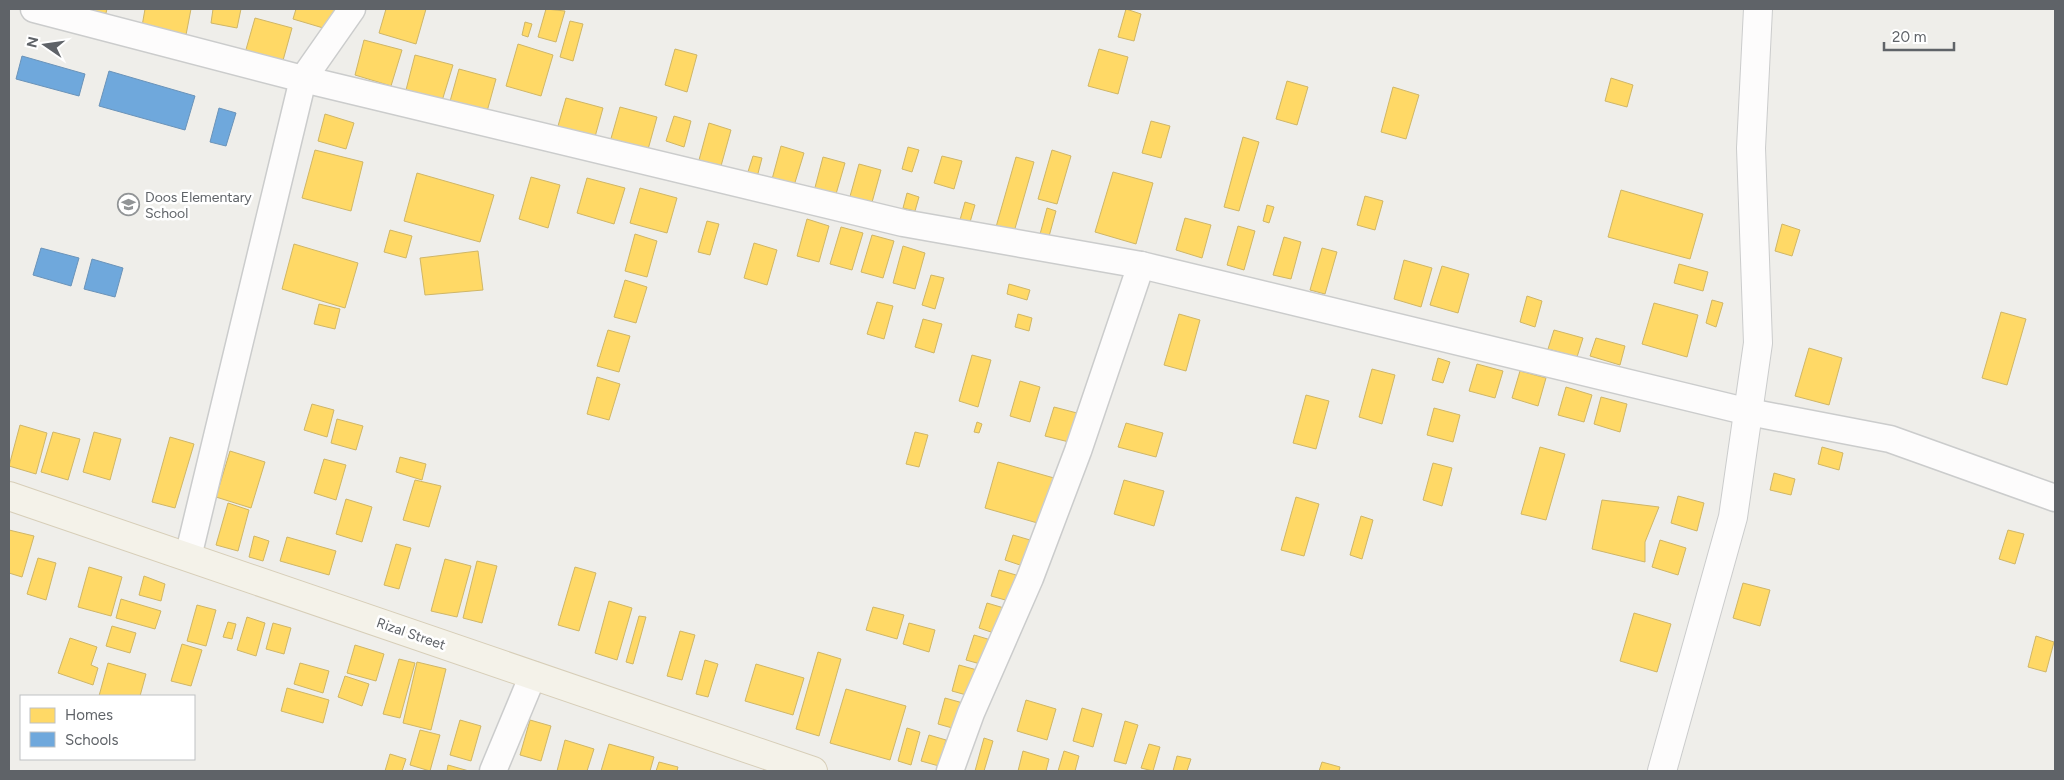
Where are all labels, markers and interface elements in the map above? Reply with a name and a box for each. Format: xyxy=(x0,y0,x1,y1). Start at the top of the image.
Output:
north arrow xyxy=(20,20,70,70)
scale bar xyxy=(1884,20,1954,52)
text: 20 m xyxy=(1892,28,1926,46)
text: N xyxy=(23,35,42,49)
place label: Doos Elementary School xyxy=(145,189,252,222)
school or university icon: Doos Elementary School xyxy=(117,193,141,217)
street label: Rizal Street xyxy=(374,614,448,654)
legend xyxy=(20,695,195,760)
text: Homes xyxy=(65,706,113,724)
text: Schools xyxy=(65,731,118,749)

